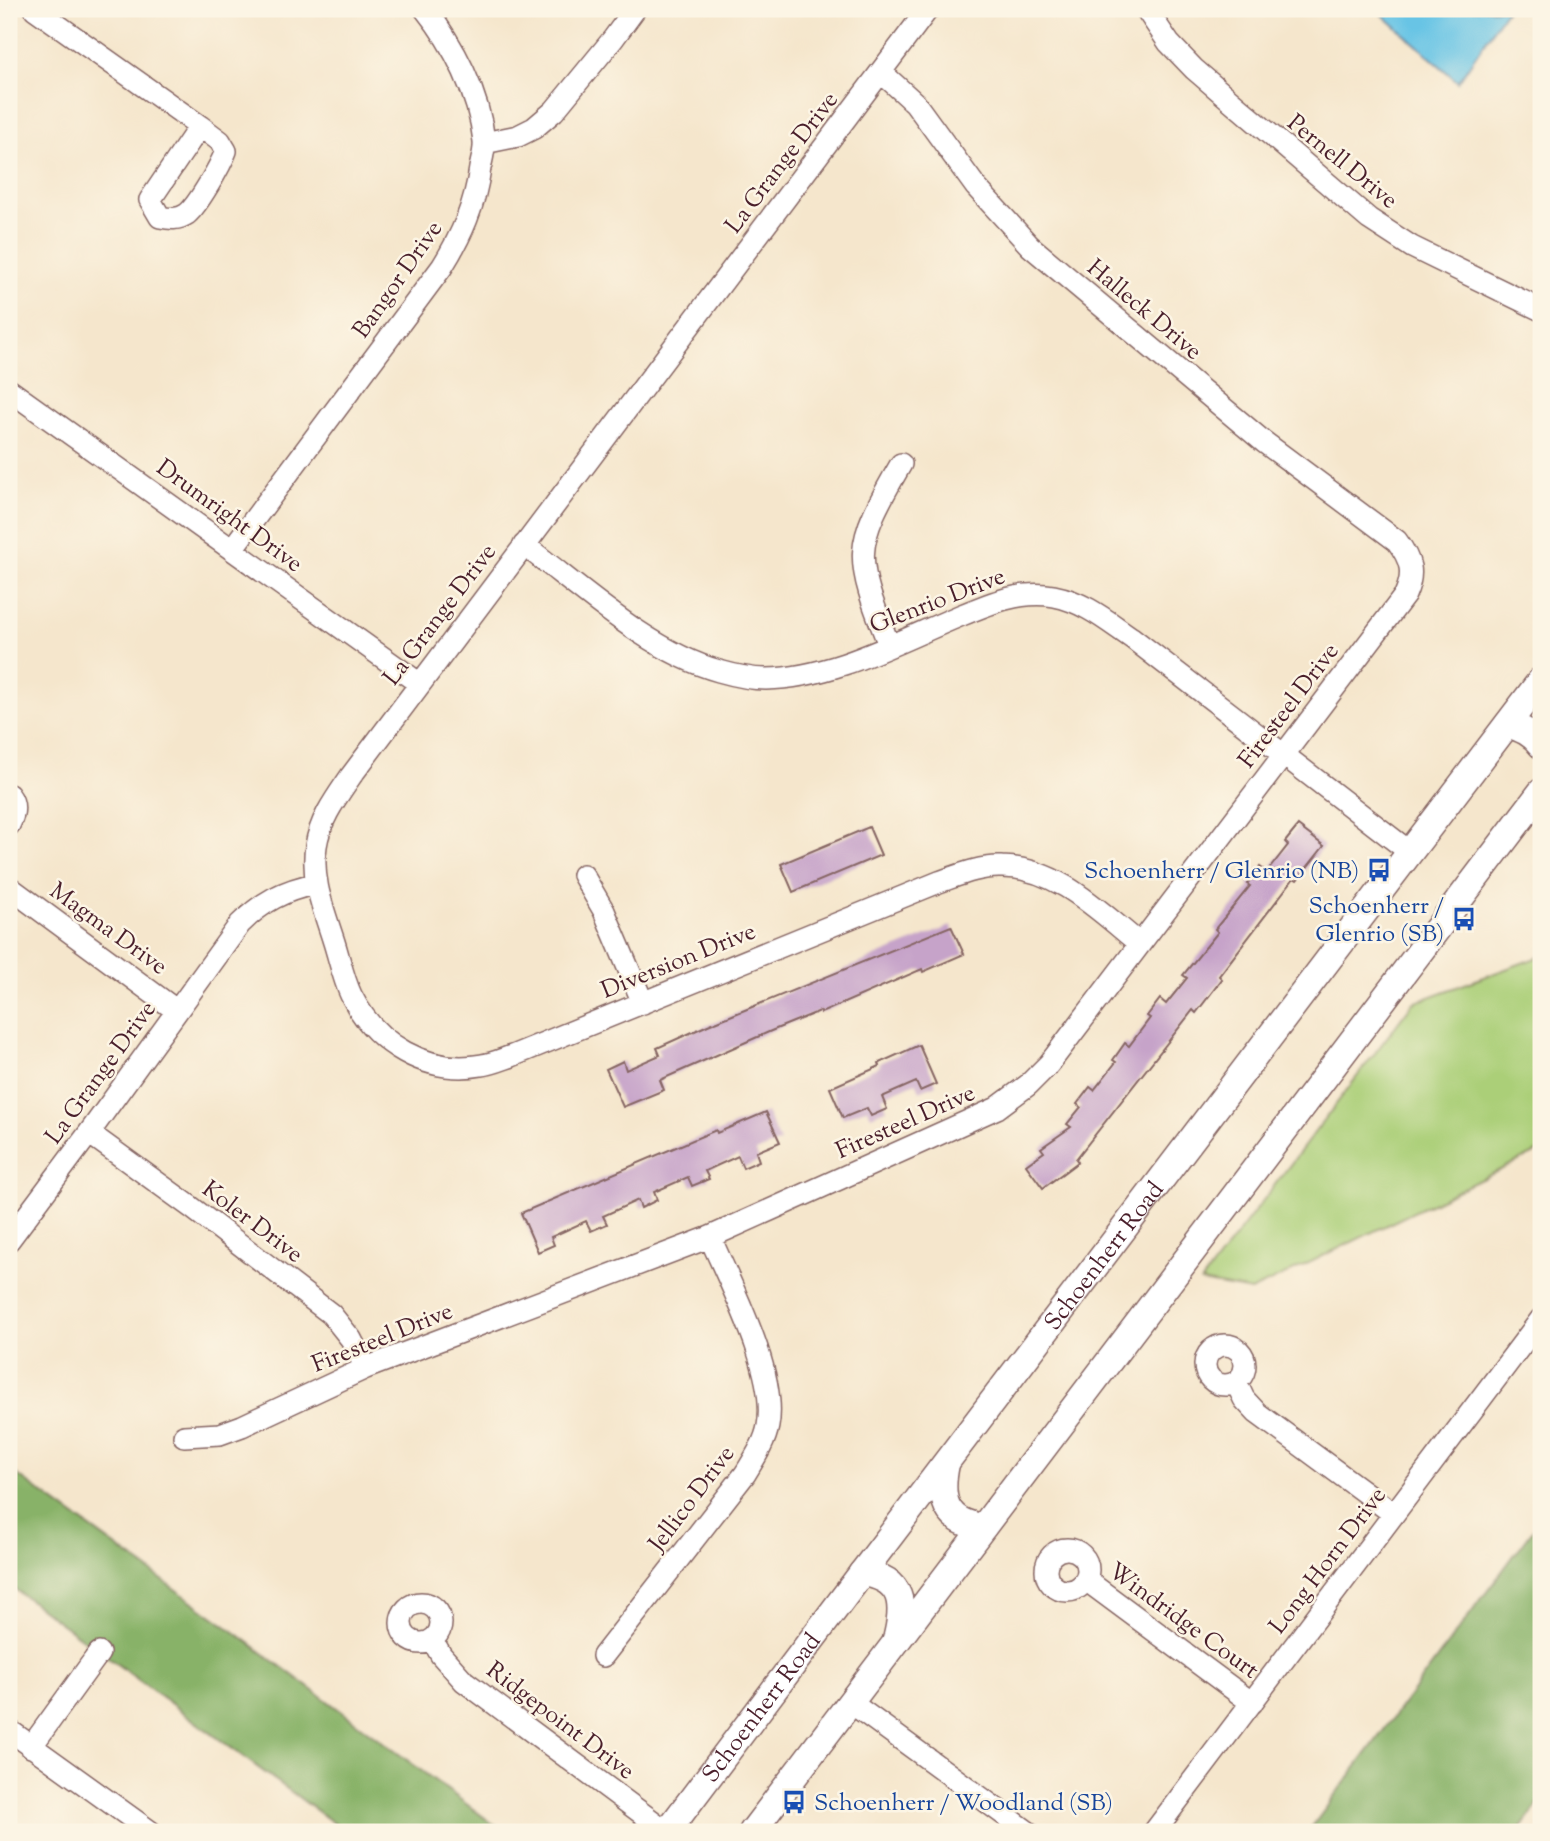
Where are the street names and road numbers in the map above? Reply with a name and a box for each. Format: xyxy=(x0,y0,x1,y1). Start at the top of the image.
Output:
street label: La Grange Drive xyxy=(718,85,847,241)
street label: Pernell Drive xyxy=(1279,107,1404,218)
street label: Bangor Drive xyxy=(346,214,452,346)
street label: Halleck Drive xyxy=(1079,252,1209,369)
street label: Drumright Drive xyxy=(149,452,309,581)
street label: La Grange Drive xyxy=(376,537,505,693)
street label: Glenrio Drive xyxy=(865,560,1011,643)
street label: Firesteel Drive xyxy=(1231,636,1348,776)
street label: Magma Drive xyxy=(42,875,174,984)
street label: Diversion Drive xyxy=(596,915,761,1008)
street label: La Grange Drive xyxy=(38,994,165,1152)
street label: Firesteel Drive xyxy=(831,1077,981,1169)
street label: Koler Drive xyxy=(194,1173,309,1272)
street label: Schoenherr Road xyxy=(1037,1175,1173,1339)
street label: Firesteel Drive xyxy=(307,1295,458,1383)
street label: Jellico Drive xyxy=(640,1439,744,1561)
street label: Long Horn Drive xyxy=(1262,1480,1395,1642)
street label: Windridge Court xyxy=(1100,1555,1265,1688)
street label: Schoenherr Road xyxy=(695,1626,830,1791)
street label: Ridgepoint Drive xyxy=(478,1654,641,1789)

